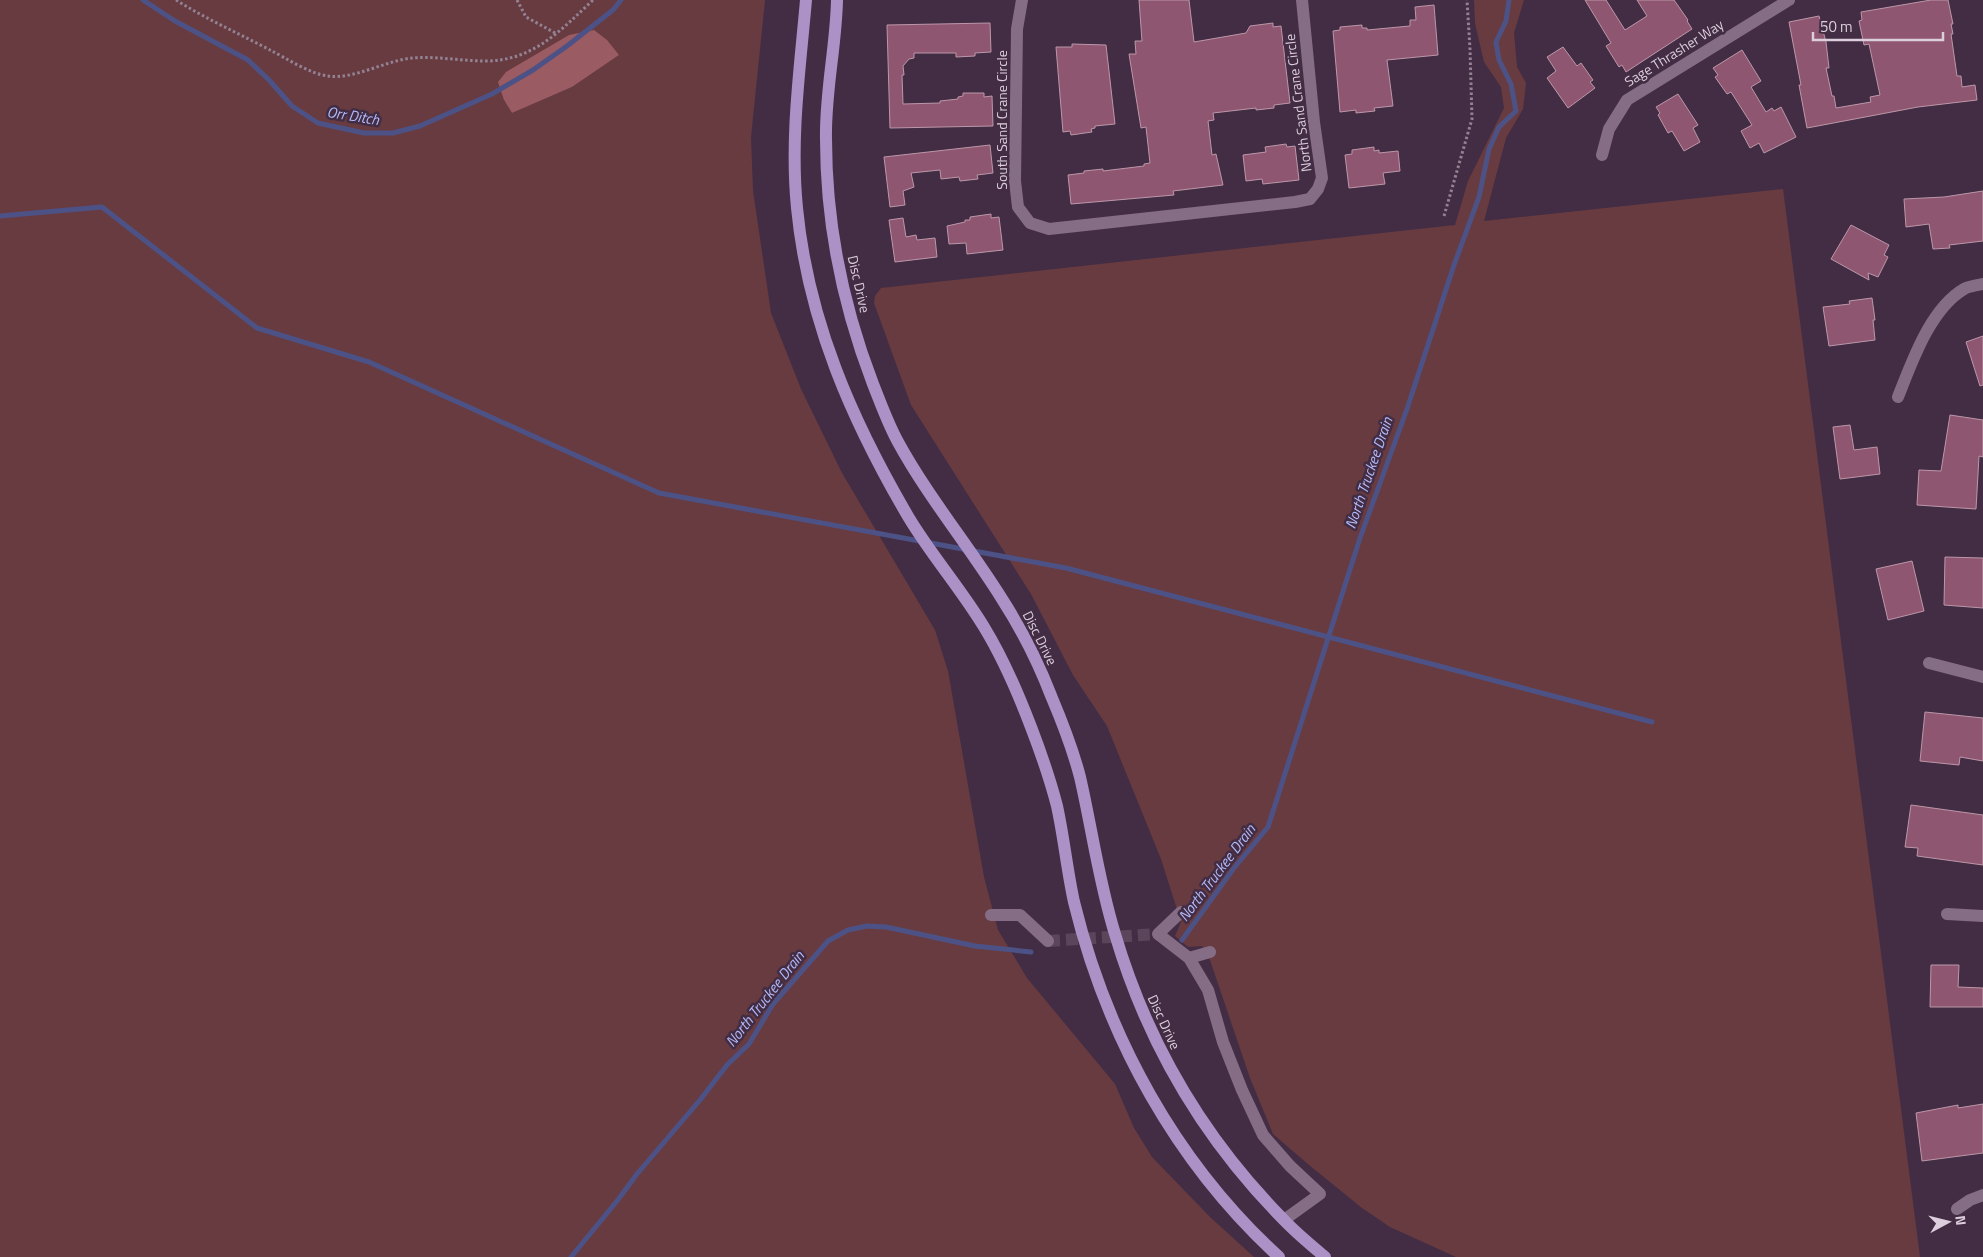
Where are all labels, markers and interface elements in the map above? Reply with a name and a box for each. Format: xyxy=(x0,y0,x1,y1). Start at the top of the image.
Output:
scale bar xyxy=(1813,10,1943,42)
street label: Sage Thrasher Way xyxy=(1620,13,1728,92)
text: 50 m xyxy=(1820,15,1853,38)
street label: North Sand Crane Circle xyxy=(1279,33,1316,173)
street label: South Sand Crane Circle xyxy=(991,50,1012,190)
water label: Orr Ditch xyxy=(325,100,381,131)
street label: Disc Drive xyxy=(843,253,876,315)
water label: North Truckee Drain xyxy=(1339,413,1399,532)
street label: Disc Drive xyxy=(1018,607,1063,669)
water label: North Truckee Drain xyxy=(1172,819,1261,926)
water label: North Truckee Drain xyxy=(720,945,810,1052)
street label: Disc Drive xyxy=(1143,991,1186,1053)
north arrow xyxy=(1923,1197,1973,1247)
text: N xyxy=(1950,1214,1972,1226)

